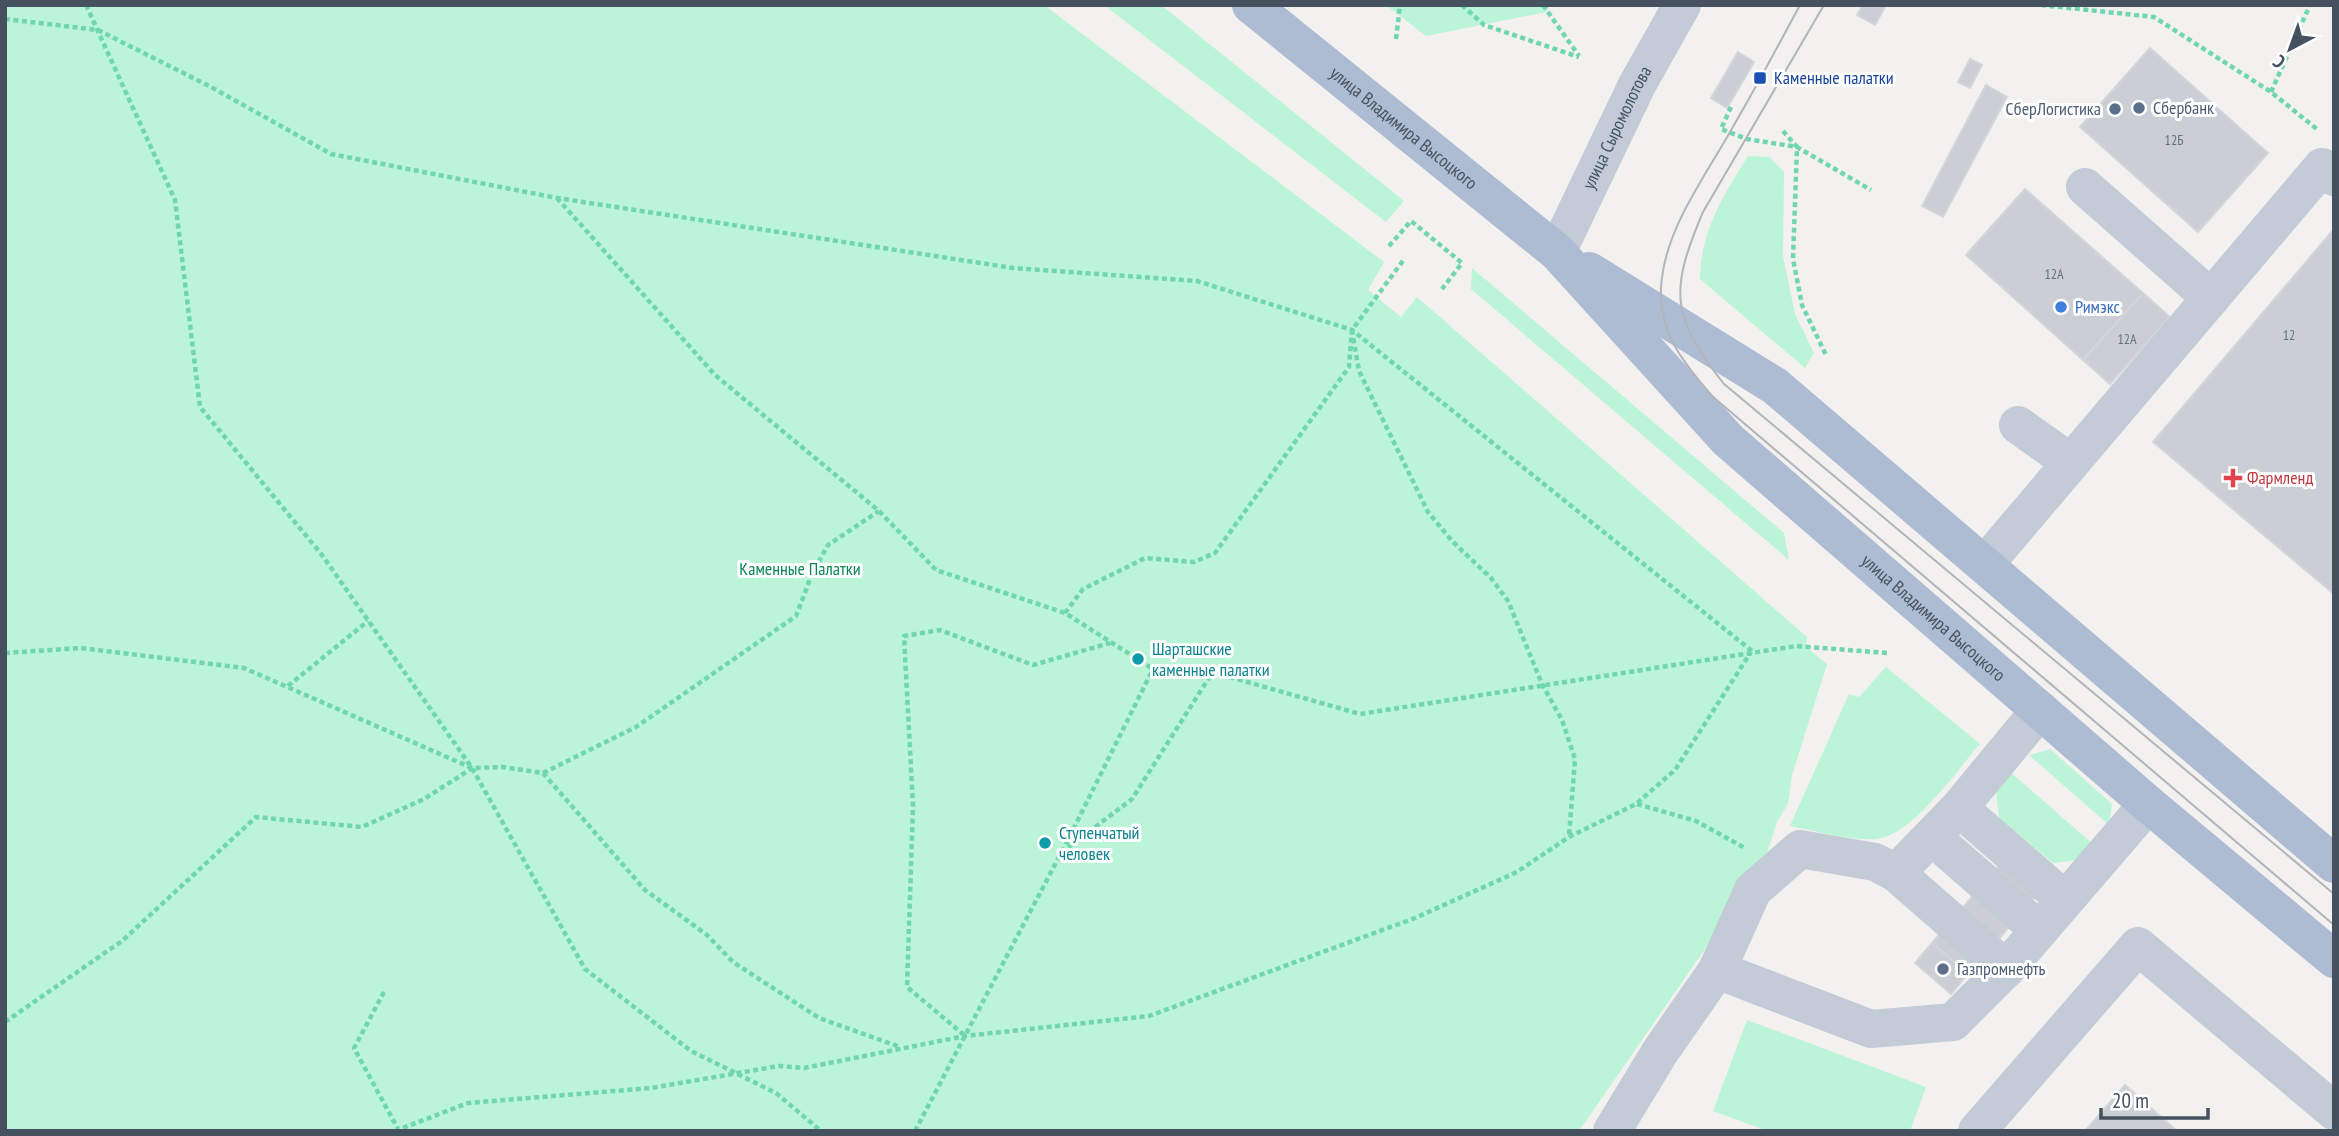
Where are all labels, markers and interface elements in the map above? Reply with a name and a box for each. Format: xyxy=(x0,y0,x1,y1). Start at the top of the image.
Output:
north arrow xyxy=(2255,14,2325,84)
text: С xyxy=(2267,50,2290,74)
street label: улица Владимира Высоцкого xyxy=(1325,61,1483,194)
street label: улица Сыромолотова xyxy=(1577,62,1656,193)
place label: Каменные палатки xyxy=(1774,66,1894,89)
marker: Каменные палатки xyxy=(1752,70,1768,86)
place label: Сбербанк xyxy=(2153,96,2214,119)
place label: СберЛогистика xyxy=(2006,97,2101,120)
marker: Сбербанк xyxy=(2131,100,2147,116)
marker: СберЛогистика xyxy=(2107,101,2123,117)
house number: 12Б xyxy=(2165,131,2183,149)
house number: 12А xyxy=(2044,265,2064,283)
place label: Римэкс xyxy=(2075,295,2120,318)
marker: Римэкс xyxy=(2053,299,2069,315)
house number: 12 xyxy=(2283,326,2295,344)
house number: 12А xyxy=(2117,330,2137,348)
place label: Фармленд xyxy=(2247,466,2313,489)
marker: Фармленд xyxy=(2225,470,2241,486)
street label: улица Владимира Высоцкого xyxy=(1857,549,2011,686)
park label: Каменные Палатки xyxy=(739,557,861,580)
place label: Шарташские каменные палатки xyxy=(1152,637,1270,681)
marker: Шарташские каменные палатки xyxy=(1130,651,1146,667)
place label: Ступенчатый человек xyxy=(1059,821,1140,865)
marker: Ступенчатый человек xyxy=(1037,835,1053,851)
place label: Газпромнефть xyxy=(1957,957,2046,980)
marker: Газпромнефть xyxy=(1935,961,1951,977)
scale bar xyxy=(2101,1076,2208,1120)
text: 20 m xyxy=(2112,1087,2149,1114)

